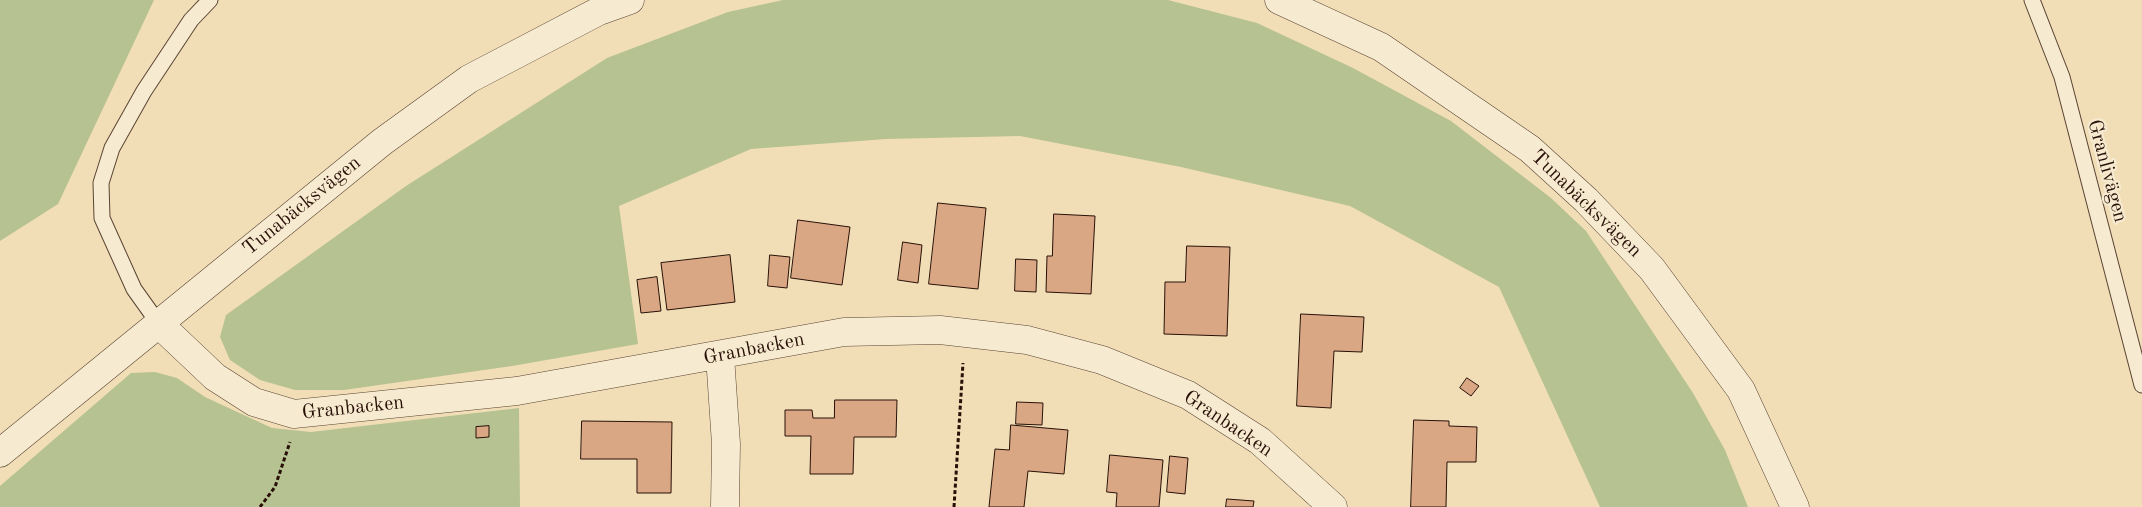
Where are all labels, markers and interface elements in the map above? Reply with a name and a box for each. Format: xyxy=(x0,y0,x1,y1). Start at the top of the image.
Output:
street label: Granlivägen xyxy=(2082,117,2132,225)
street label: Tunabäcksvägen xyxy=(1526,145,1646,263)
street label: Tunabäcksvägen xyxy=(238,151,366,261)
street label: Granbacken xyxy=(701,327,807,371)
street label: Granbacken xyxy=(1179,385,1277,463)
street label: Granbacken xyxy=(301,391,405,425)

